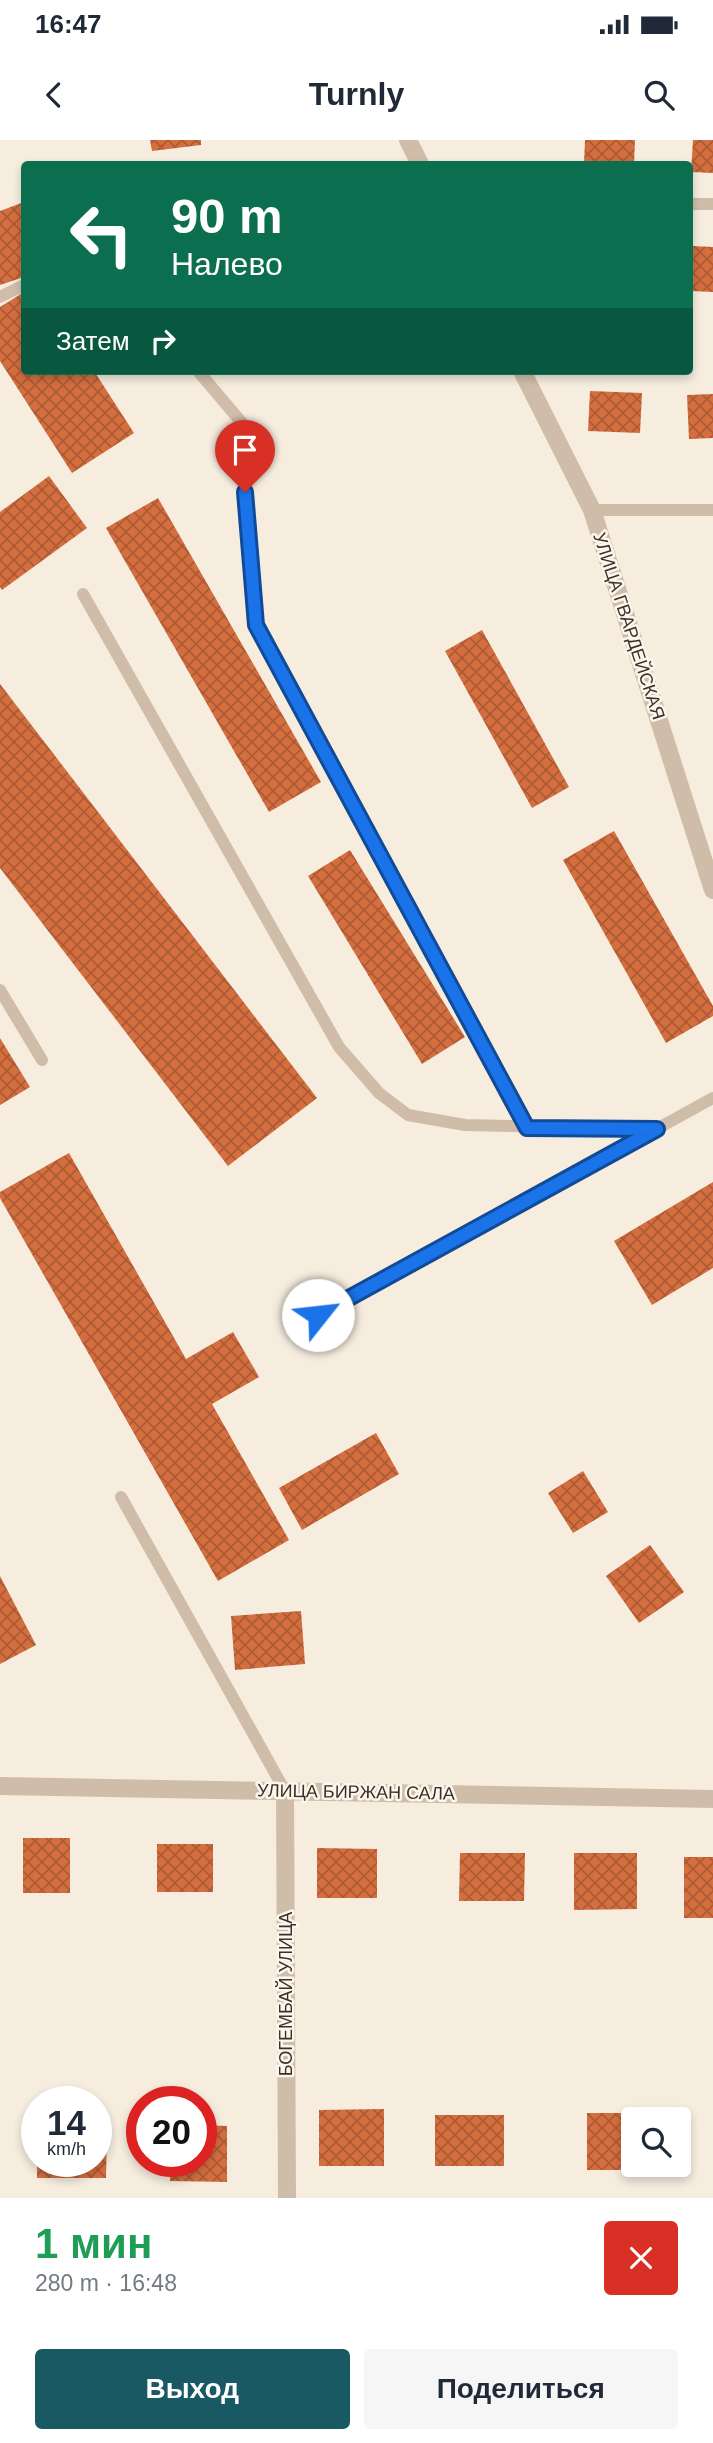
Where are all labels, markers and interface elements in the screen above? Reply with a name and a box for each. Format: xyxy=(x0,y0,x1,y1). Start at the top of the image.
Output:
text: 16:47 xyxy=(35,9,102,39)
icon: back xyxy=(35,76,73,114)
text: Turnly xyxy=(309,76,404,112)
icon: search xyxy=(640,76,678,114)
icon: left xyxy=(56,189,147,280)
text: 90 m xyxy=(171,189,283,243)
text: Налево xyxy=(171,246,283,282)
icon: right xyxy=(144,322,182,360)
text: Затем xyxy=(56,326,130,356)
pin xyxy=(215,420,275,492)
icon: arrive xyxy=(226,431,264,469)
street label: УЛИЦА ГВАРДЕЙСКАЯ xyxy=(589,530,670,722)
position arrow xyxy=(281,1278,355,1352)
street label: УЛИЦА БИРЖАН САЛА xyxy=(257,1780,455,1804)
street label: БОГЕМБАЙ УЛИЦА xyxy=(275,1912,296,2076)
speed limit sign: 20 xyxy=(126,2086,217,2177)
text: 14 xyxy=(47,2103,86,2142)
map controls xyxy=(621,2107,691,2177)
button: search xyxy=(621,2107,691,2177)
text: km/h xyxy=(47,2139,86,2159)
text: 1 мин xyxy=(35,2220,152,2267)
button: close xyxy=(604,2221,678,2295)
text: 280 m · 16:48 xyxy=(35,2270,177,2296)
button: Выход xyxy=(35,2349,350,2429)
button: Поделиться xyxy=(364,2349,678,2429)

